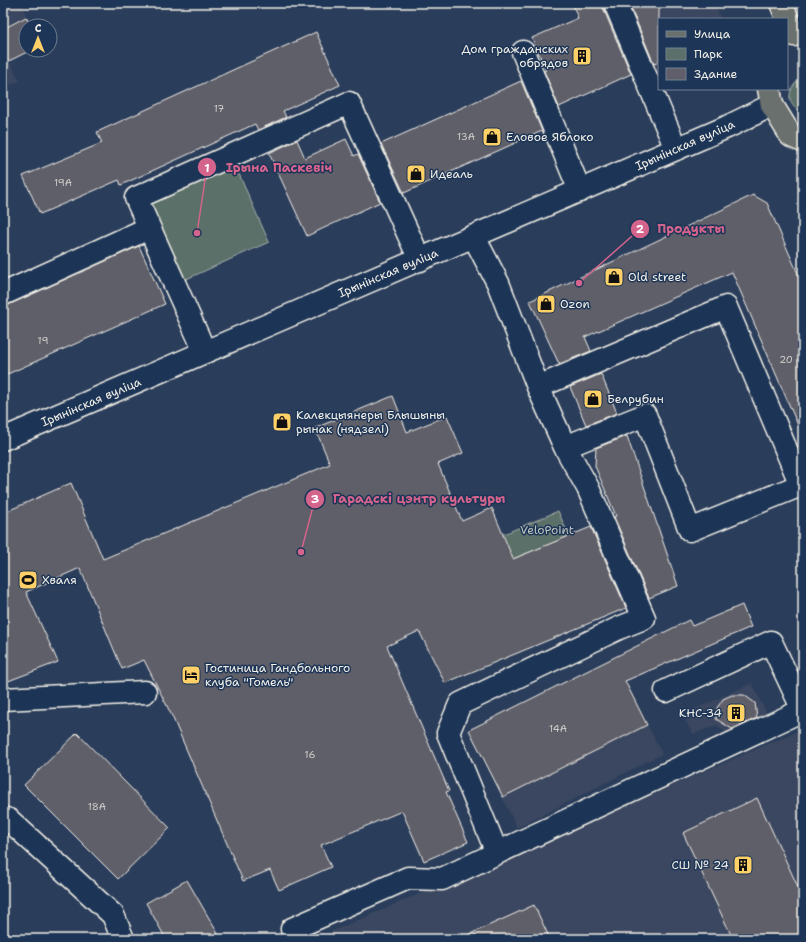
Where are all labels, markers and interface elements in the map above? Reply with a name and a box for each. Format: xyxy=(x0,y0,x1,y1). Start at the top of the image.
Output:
north arrow xyxy=(18,18,58,58)
legend xyxy=(658,18,788,90)
text: С xyxy=(35,21,42,36)
text: Улица xyxy=(694,26,731,42)
place label: Дом гражданских обрядов xyxy=(462,41,568,71)
building icon: Дом гражданских обрядов xyxy=(571,45,593,67)
text: Парк xyxy=(694,46,723,62)
text: Здание xyxy=(694,66,738,82)
house number: 17 xyxy=(214,102,224,115)
street label: Ірынінская вуліца xyxy=(633,116,738,174)
shop icon: Еловое Яблоко xyxy=(481,126,503,148)
place label: Еловое Яблоко xyxy=(506,129,594,145)
house number: 13А xyxy=(457,130,475,143)
callout: Ірына Паскевіч xyxy=(197,155,340,180)
text: Ірына Паскевіч xyxy=(226,159,333,176)
text: 1 xyxy=(204,160,210,176)
shop icon: Идеаль xyxy=(405,163,427,185)
place label: Идеаль xyxy=(430,166,473,182)
house number: 19А xyxy=(54,176,72,189)
callout: Продукты xyxy=(630,216,733,241)
text: Продукты xyxy=(657,220,725,237)
text: 2 xyxy=(636,221,645,237)
street label: Ірынінская вуліца xyxy=(336,244,441,301)
shop icon: Old street xyxy=(603,266,625,288)
place label: Old street xyxy=(628,269,686,285)
shop icon: Ozon xyxy=(535,293,557,315)
place label: Ozon xyxy=(560,296,590,312)
house number: 19 xyxy=(38,334,48,347)
house number: 20 xyxy=(779,353,793,366)
street label: Ірынінская вуліца xyxy=(39,373,144,430)
shop icon: Белрубин xyxy=(582,388,604,410)
place label: Белрубин xyxy=(607,391,664,407)
place label: Калекцыянеры Блышыны рынак (нядзелі) xyxy=(296,407,445,437)
shop icon: Калекцыянеры Блышыны рынак (нядзелі) xyxy=(271,411,293,433)
callout: Гарадскі цэнтр культуры xyxy=(305,486,514,511)
text: Гарадскі цэнтр культуры xyxy=(333,490,505,507)
text: 3 xyxy=(311,491,319,507)
park label: VeloPoint xyxy=(520,522,574,538)
sports icon: Хваля xyxy=(17,569,39,591)
place label: Хваля xyxy=(42,572,77,588)
place label: Гостиница Гандбольного клуба "Гомель" xyxy=(205,660,350,690)
hotel icon: Гостиница Гандбольного клуба "Гомель" xyxy=(180,664,202,686)
building icon: КНС-34 xyxy=(725,702,747,724)
place label: КНС-34 xyxy=(679,705,722,721)
house number: 14А xyxy=(549,722,567,735)
house number: 16 xyxy=(305,748,315,761)
house number: 18А xyxy=(88,800,106,813)
building icon: СШ № 24 xyxy=(732,854,754,876)
place label: СШ № 24 xyxy=(672,857,729,873)

